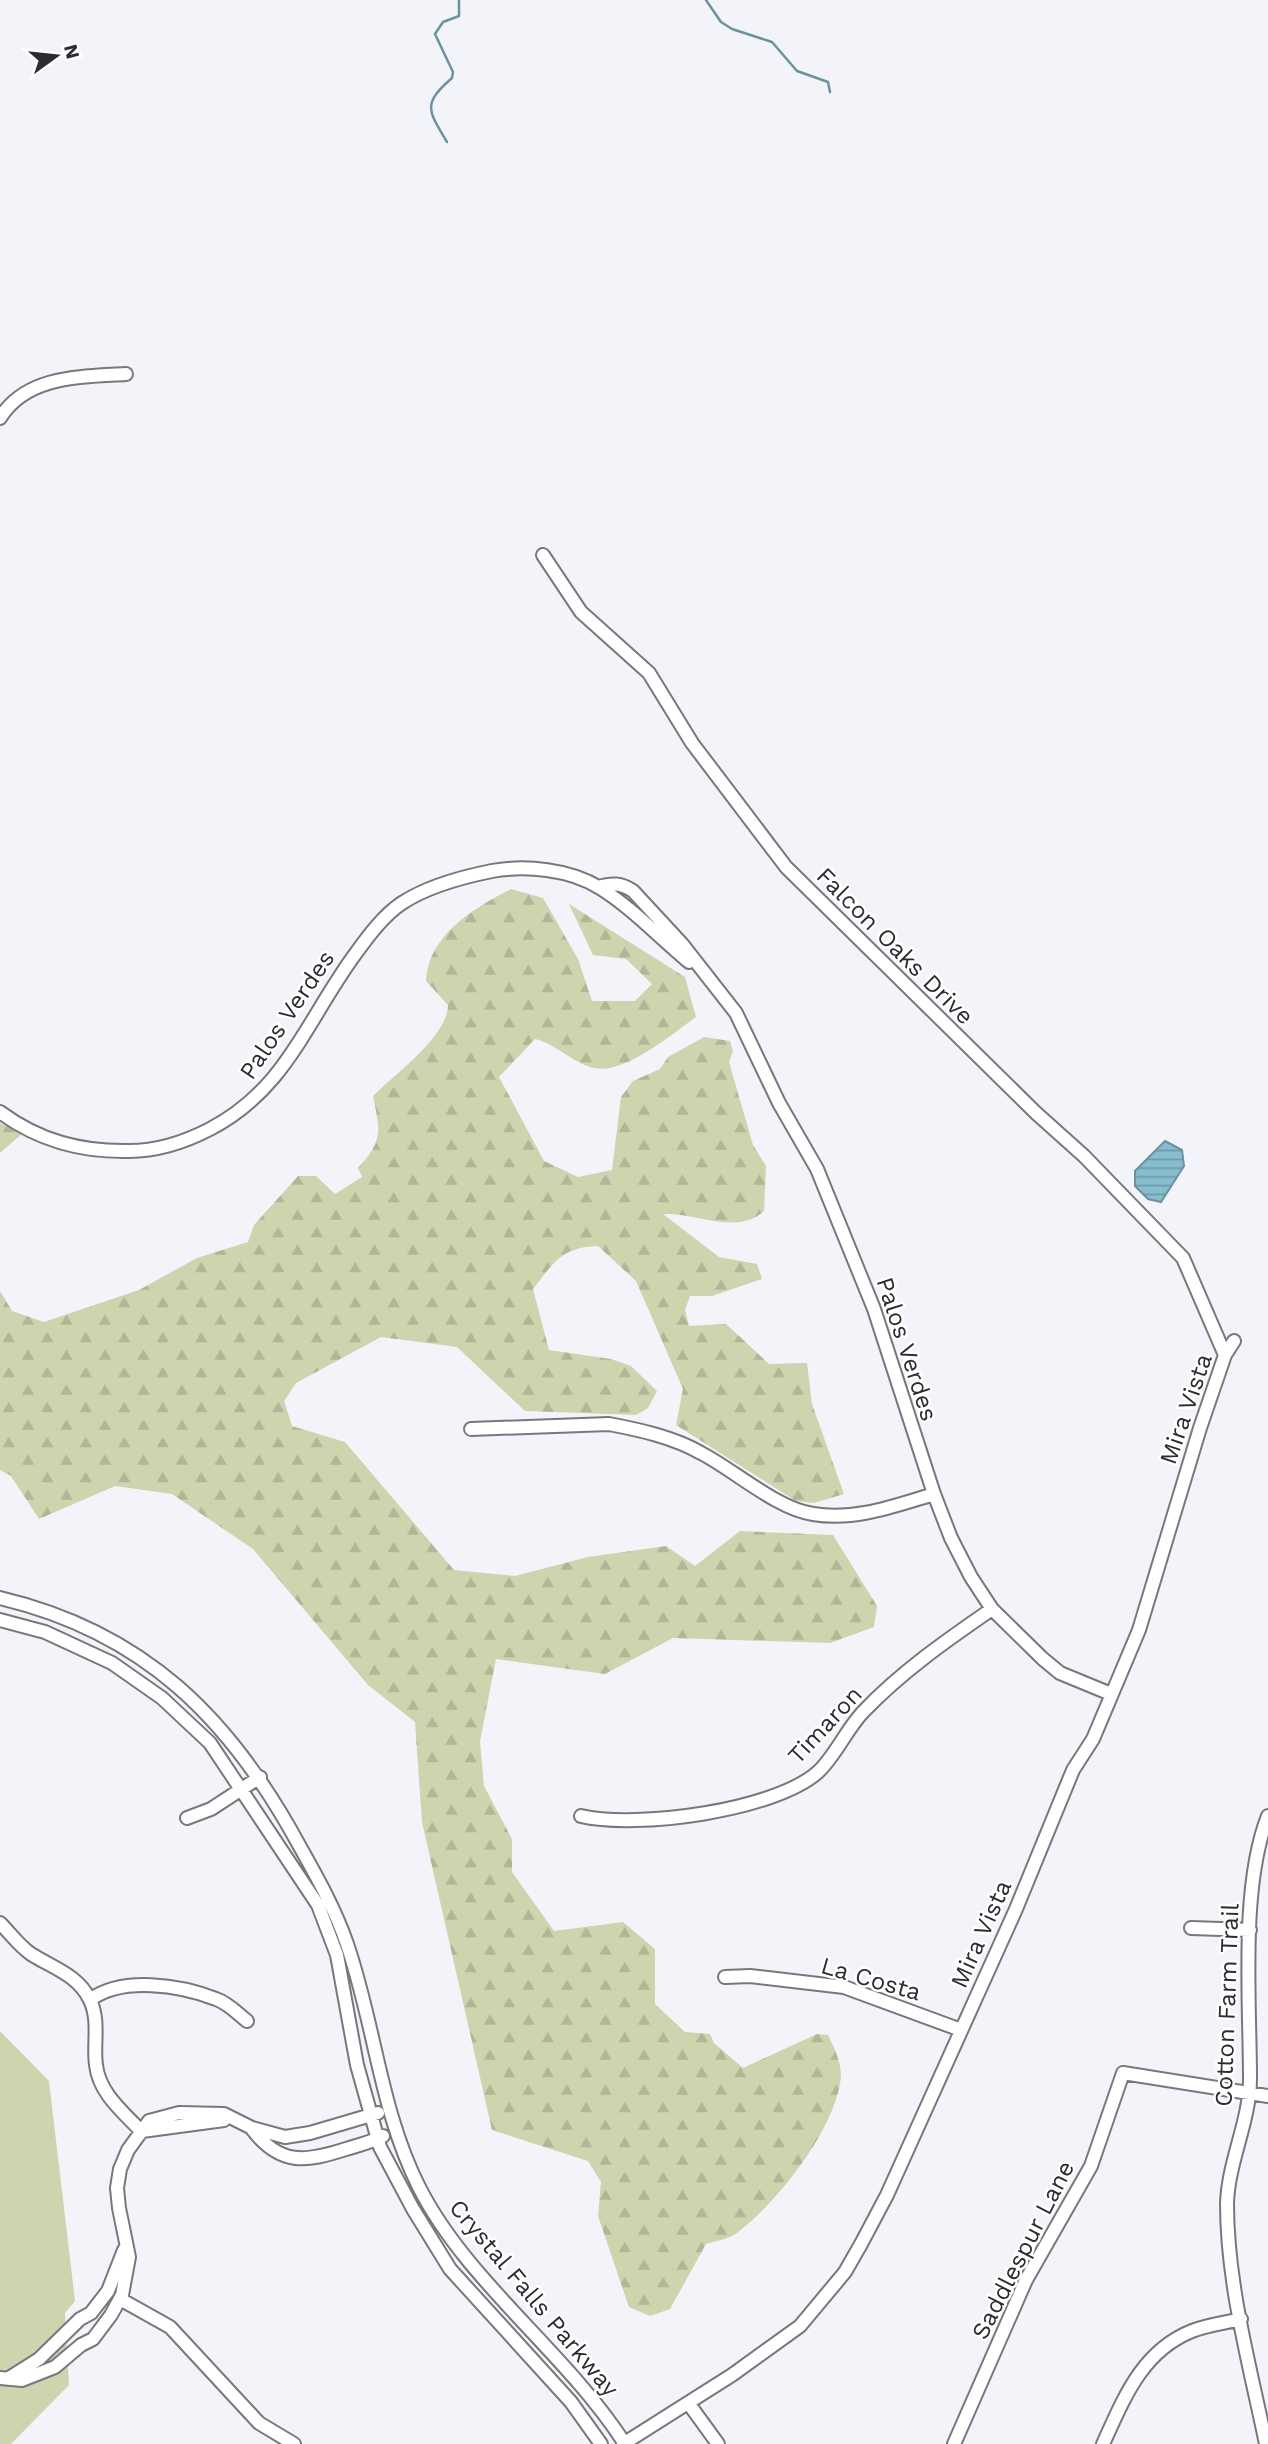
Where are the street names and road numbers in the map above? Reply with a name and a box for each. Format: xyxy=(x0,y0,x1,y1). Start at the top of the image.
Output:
street label: Falcon Oaks Drive xyxy=(811,862,979,1030)
street label: Palos Verdes xyxy=(234,945,340,1085)
street label: Palos Verdes xyxy=(871,1274,943,1424)
street label: Mira Vista xyxy=(1154,1350,1218,1468)
street label: Timaron xyxy=(782,1680,868,1770)
street label: Mira Vista xyxy=(945,1876,1017,1992)
street label: Cotton Farm Trail xyxy=(1209,1902,1245,2107)
street label: La Costa xyxy=(818,1951,924,2007)
street label: Saddlespur Lane xyxy=(966,2156,1080,2344)
street label: Crystal Falls Parkway xyxy=(443,2194,625,2403)

